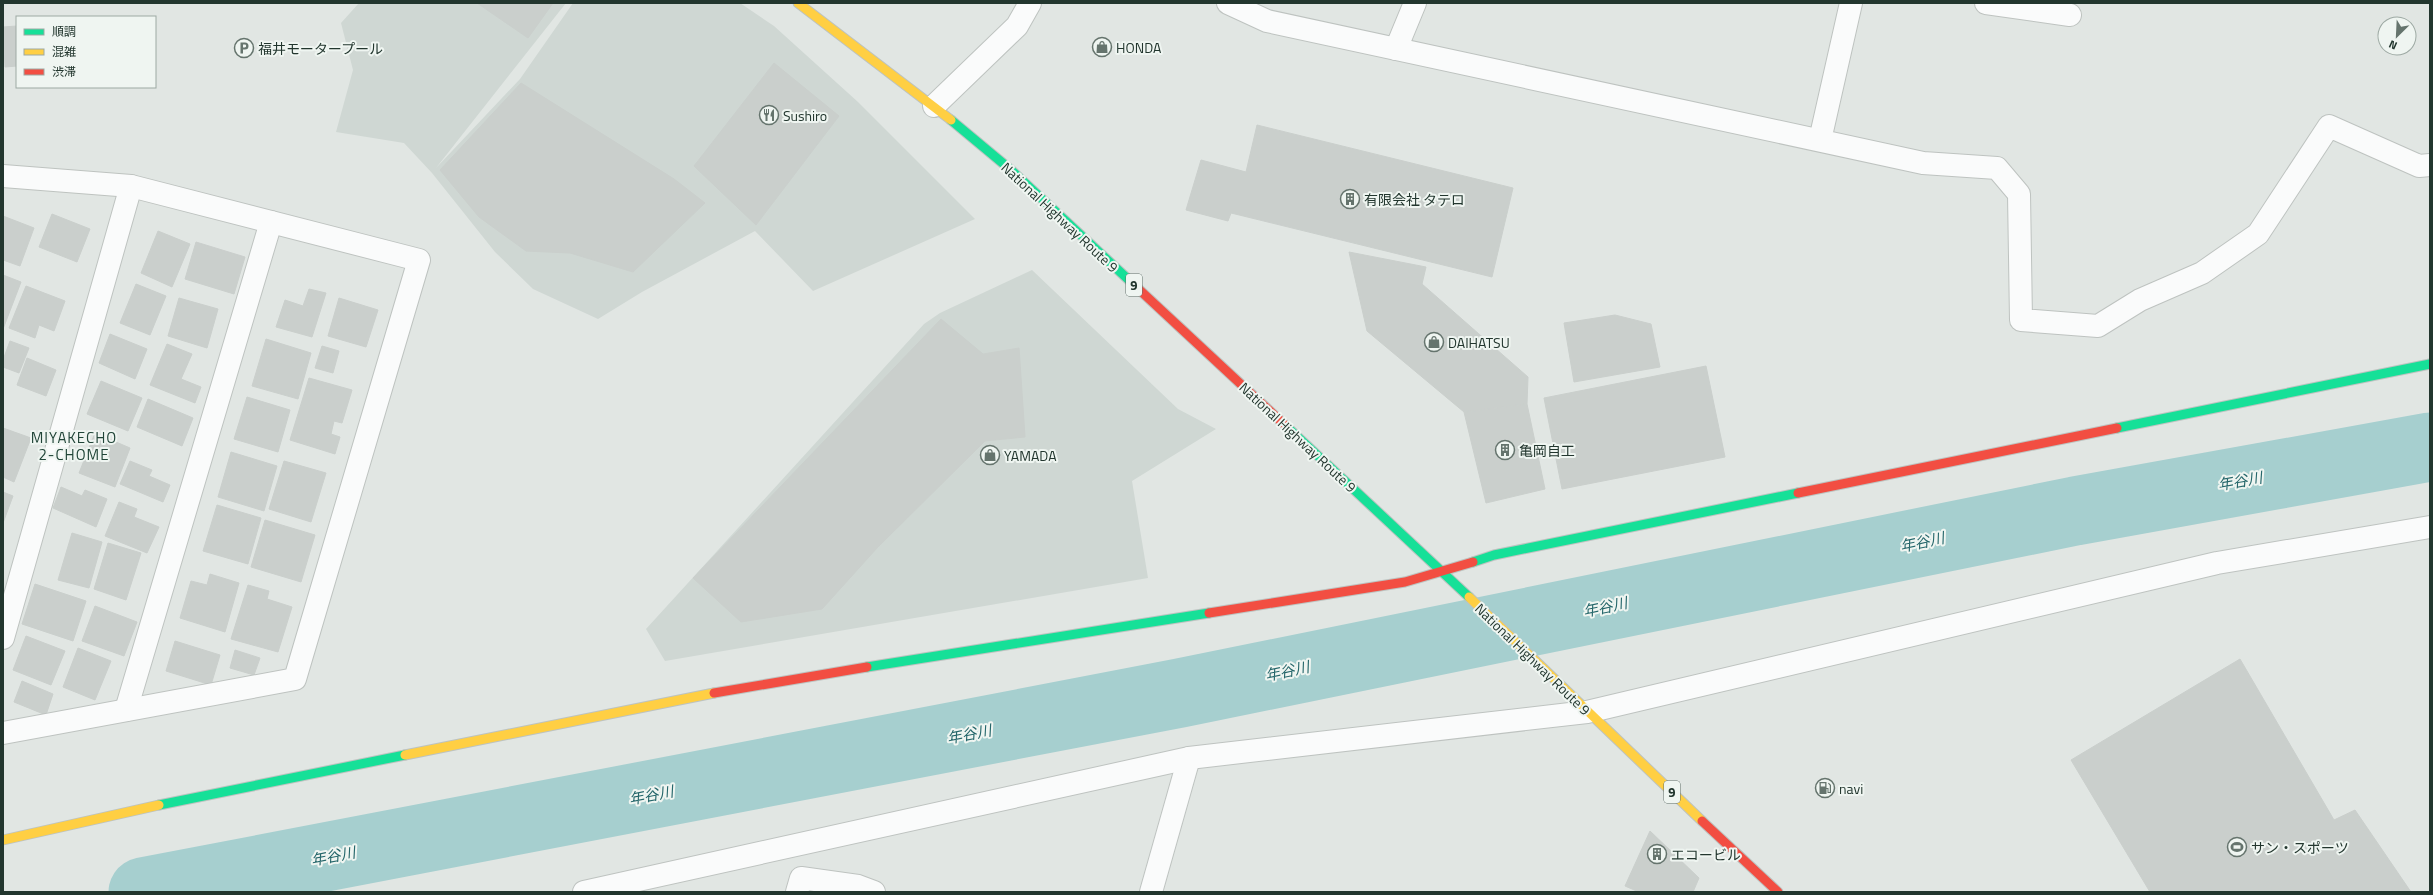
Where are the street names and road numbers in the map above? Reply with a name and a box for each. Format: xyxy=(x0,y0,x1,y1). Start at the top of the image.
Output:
street label: National Highway Route 9 xyxy=(997,157,1123,277)
road number: 9 xyxy=(1126,274,1142,296)
street label: National Highway Route 9 xyxy=(1235,377,1361,497)
street label: National Highway Route 9 xyxy=(1471,598,1596,720)
road number: 9 xyxy=(1664,781,1680,803)

